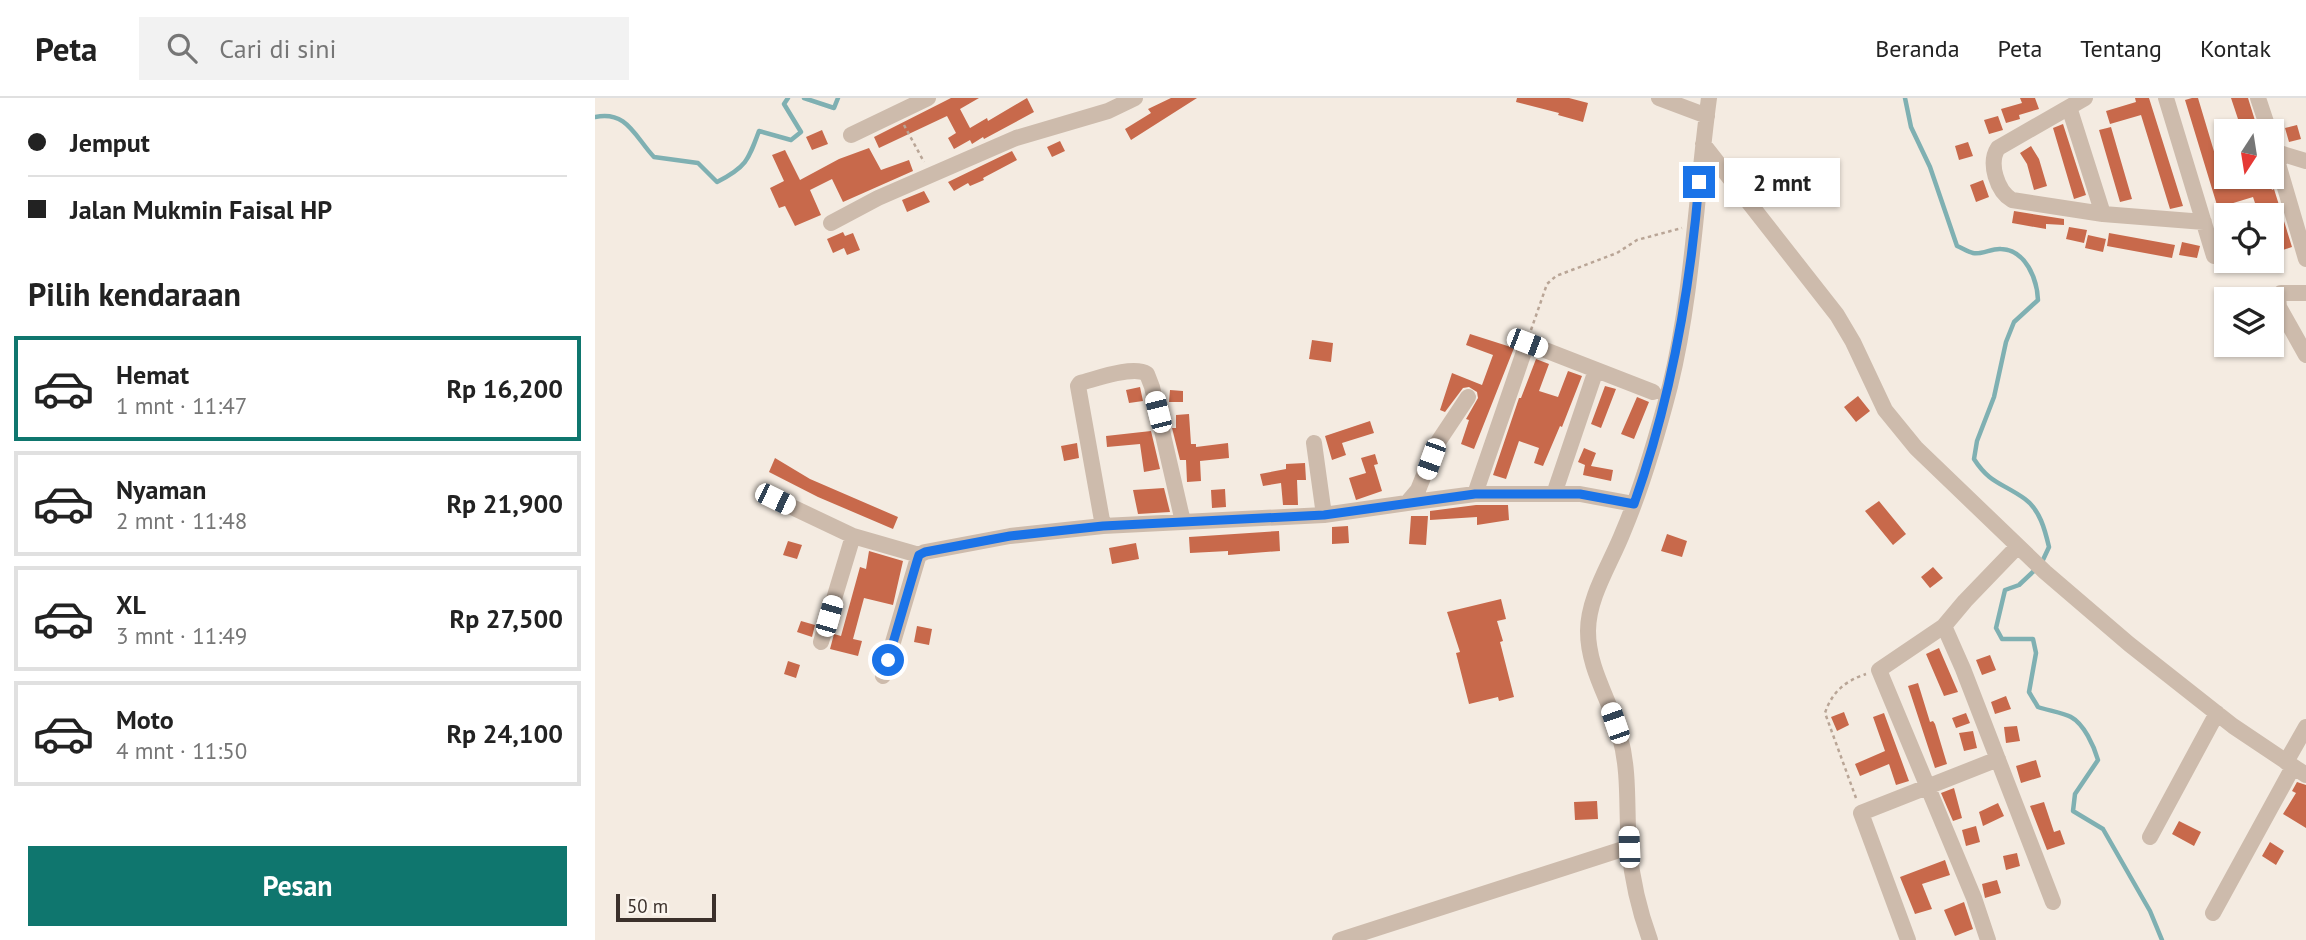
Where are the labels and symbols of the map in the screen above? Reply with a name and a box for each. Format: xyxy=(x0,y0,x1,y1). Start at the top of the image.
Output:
north arrow xyxy=(2214,119,2284,189)
callout: 2 mnt xyxy=(1723,158,1839,206)
route end xyxy=(1683,166,1715,198)
car xyxy=(1504,326,1551,360)
car xyxy=(1143,389,1174,435)
car xyxy=(1414,436,1449,482)
car xyxy=(752,480,799,518)
car xyxy=(814,593,845,639)
route start xyxy=(872,644,904,676)
car xyxy=(1599,700,1632,746)
car xyxy=(1618,826,1641,868)
scale bar xyxy=(616,891,716,923)

